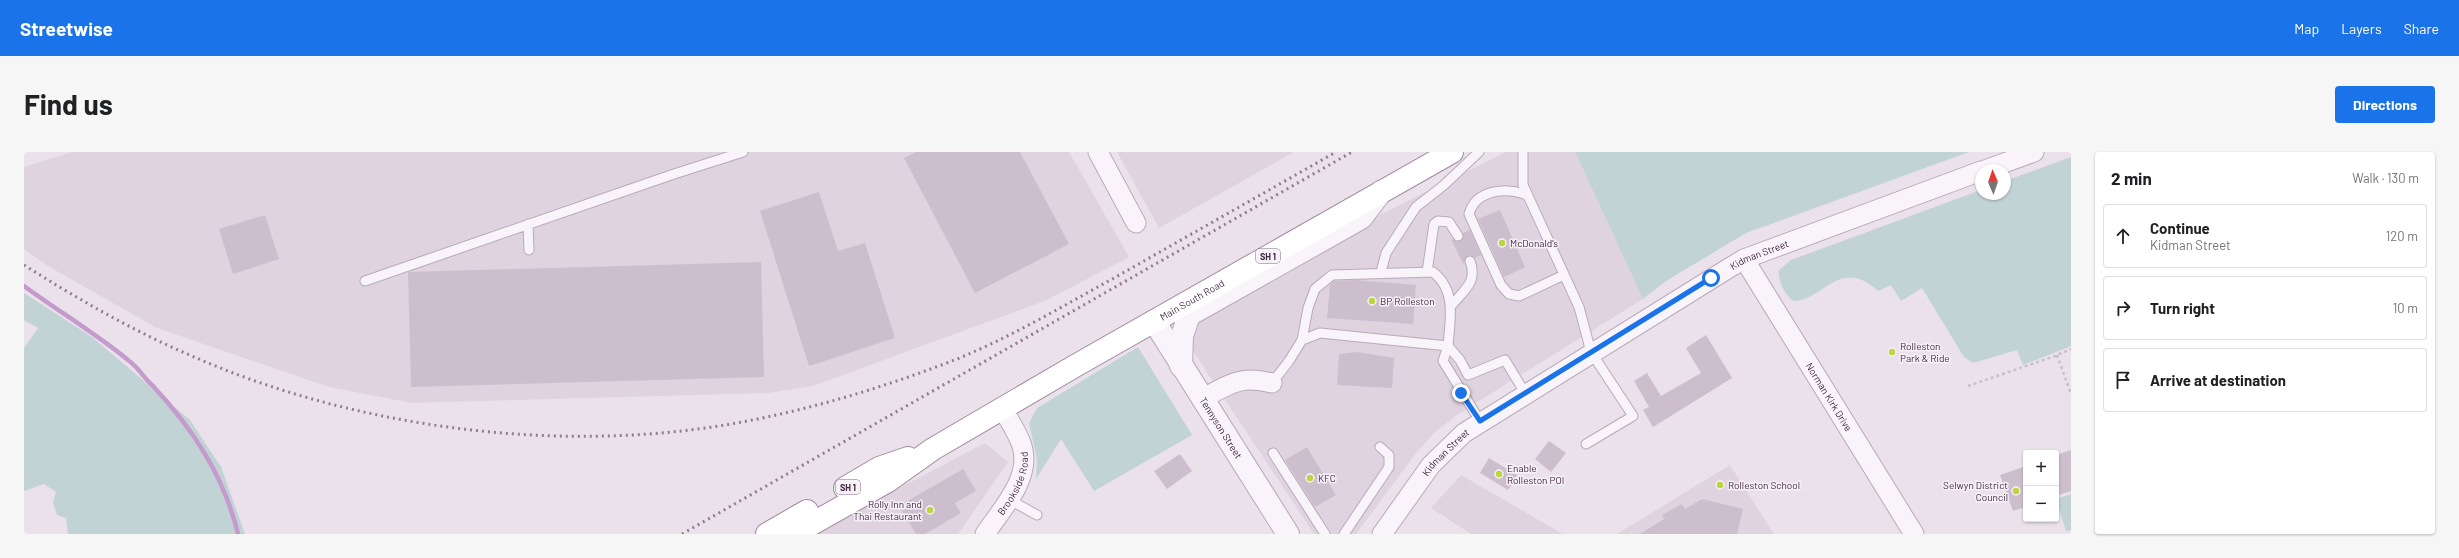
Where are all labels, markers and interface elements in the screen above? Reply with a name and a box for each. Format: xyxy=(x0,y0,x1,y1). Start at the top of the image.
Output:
text: Streetwise xyxy=(20,17,113,40)
text: Map xyxy=(2294,20,2319,37)
text: Layers xyxy=(2341,20,2382,37)
text: Share xyxy=(2404,20,2439,37)
button: Directions xyxy=(2335,86,2435,123)
text: Find us xyxy=(24,87,113,121)
north arrow xyxy=(1975,164,2011,200)
text: 2 min xyxy=(2111,168,2152,188)
text: Walk · 130 m xyxy=(2352,170,2419,186)
text: Continue xyxy=(2150,219,2210,237)
icon: ahead xyxy=(2112,225,2134,247)
text: 120 m xyxy=(2386,228,2418,244)
place label: McDonald's xyxy=(1510,237,1558,249)
street label: Kidman Street xyxy=(1728,237,1790,272)
text: Kidman Street xyxy=(2150,237,2231,253)
marker: McDonald's xyxy=(1497,238,1507,248)
road number: SH 1 xyxy=(1256,249,1280,263)
route start xyxy=(1702,269,1720,287)
street label: Main South Road xyxy=(1158,277,1226,323)
place label: BP Rolleston xyxy=(1380,295,1435,307)
marker: BP Rolleston xyxy=(1367,296,1377,306)
icon: right xyxy=(2112,297,2134,319)
text: Turn right xyxy=(2150,299,2215,317)
text: 10 m xyxy=(2393,300,2418,316)
place label: Rolleston Park & Ride xyxy=(1900,340,1950,364)
marker: Rolleston Park & Ride xyxy=(1887,347,1897,357)
street label: Norman Kirk Drive xyxy=(1803,360,1855,433)
icon: arrive xyxy=(2112,369,2134,391)
text: Arrive at destination xyxy=(2150,371,2286,389)
route end xyxy=(1452,384,1470,402)
street label: Tennyson Street xyxy=(1197,395,1245,461)
street label: Kidman Street xyxy=(1419,425,1471,478)
map controls xyxy=(2023,450,2059,522)
button: + xyxy=(2023,450,2059,486)
street label: Brookside Road xyxy=(995,451,1030,517)
place label: Enable Rolleston POI xyxy=(1507,462,1564,486)
marker: Enable Rolleston POI xyxy=(1494,469,1504,479)
place label: KFC xyxy=(1318,472,1336,484)
marker: KFC xyxy=(1305,473,1315,483)
place label: Rolleston School xyxy=(1728,479,1800,491)
place label: Selwyn District Council xyxy=(1943,479,2008,503)
road number: SH 1 xyxy=(836,480,860,494)
marker: Rolleston School xyxy=(1715,480,1725,490)
marker: Selwyn District Council xyxy=(2011,486,2021,496)
button: − xyxy=(2023,486,2059,522)
place label: Rolly Inn and Thai Restaurant xyxy=(853,498,922,522)
marker: Rolly Inn and Thai Restaurant xyxy=(925,505,935,515)

